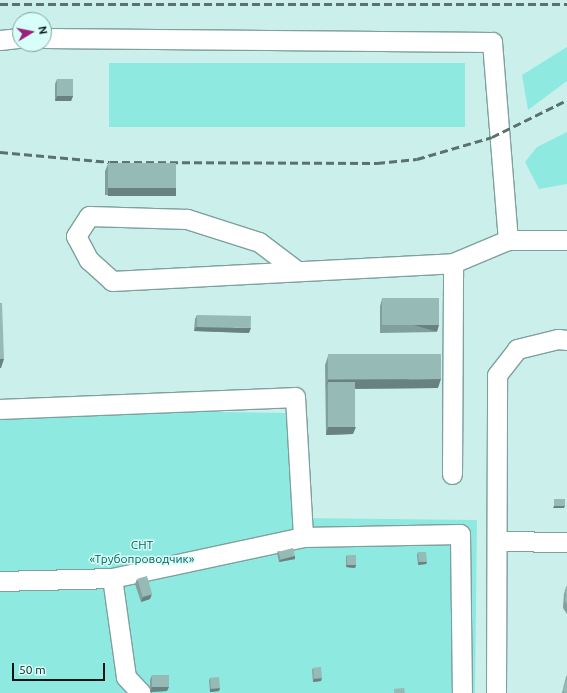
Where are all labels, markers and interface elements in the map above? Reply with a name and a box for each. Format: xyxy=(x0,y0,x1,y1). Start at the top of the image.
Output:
north arrow xyxy=(12,12,52,52)
text: N xyxy=(36,25,49,35)
park label: СНТ «Трубопроводчик» xyxy=(90,538,194,566)
scale bar xyxy=(14,655,107,681)
text: 50 m xyxy=(19,663,46,676)

